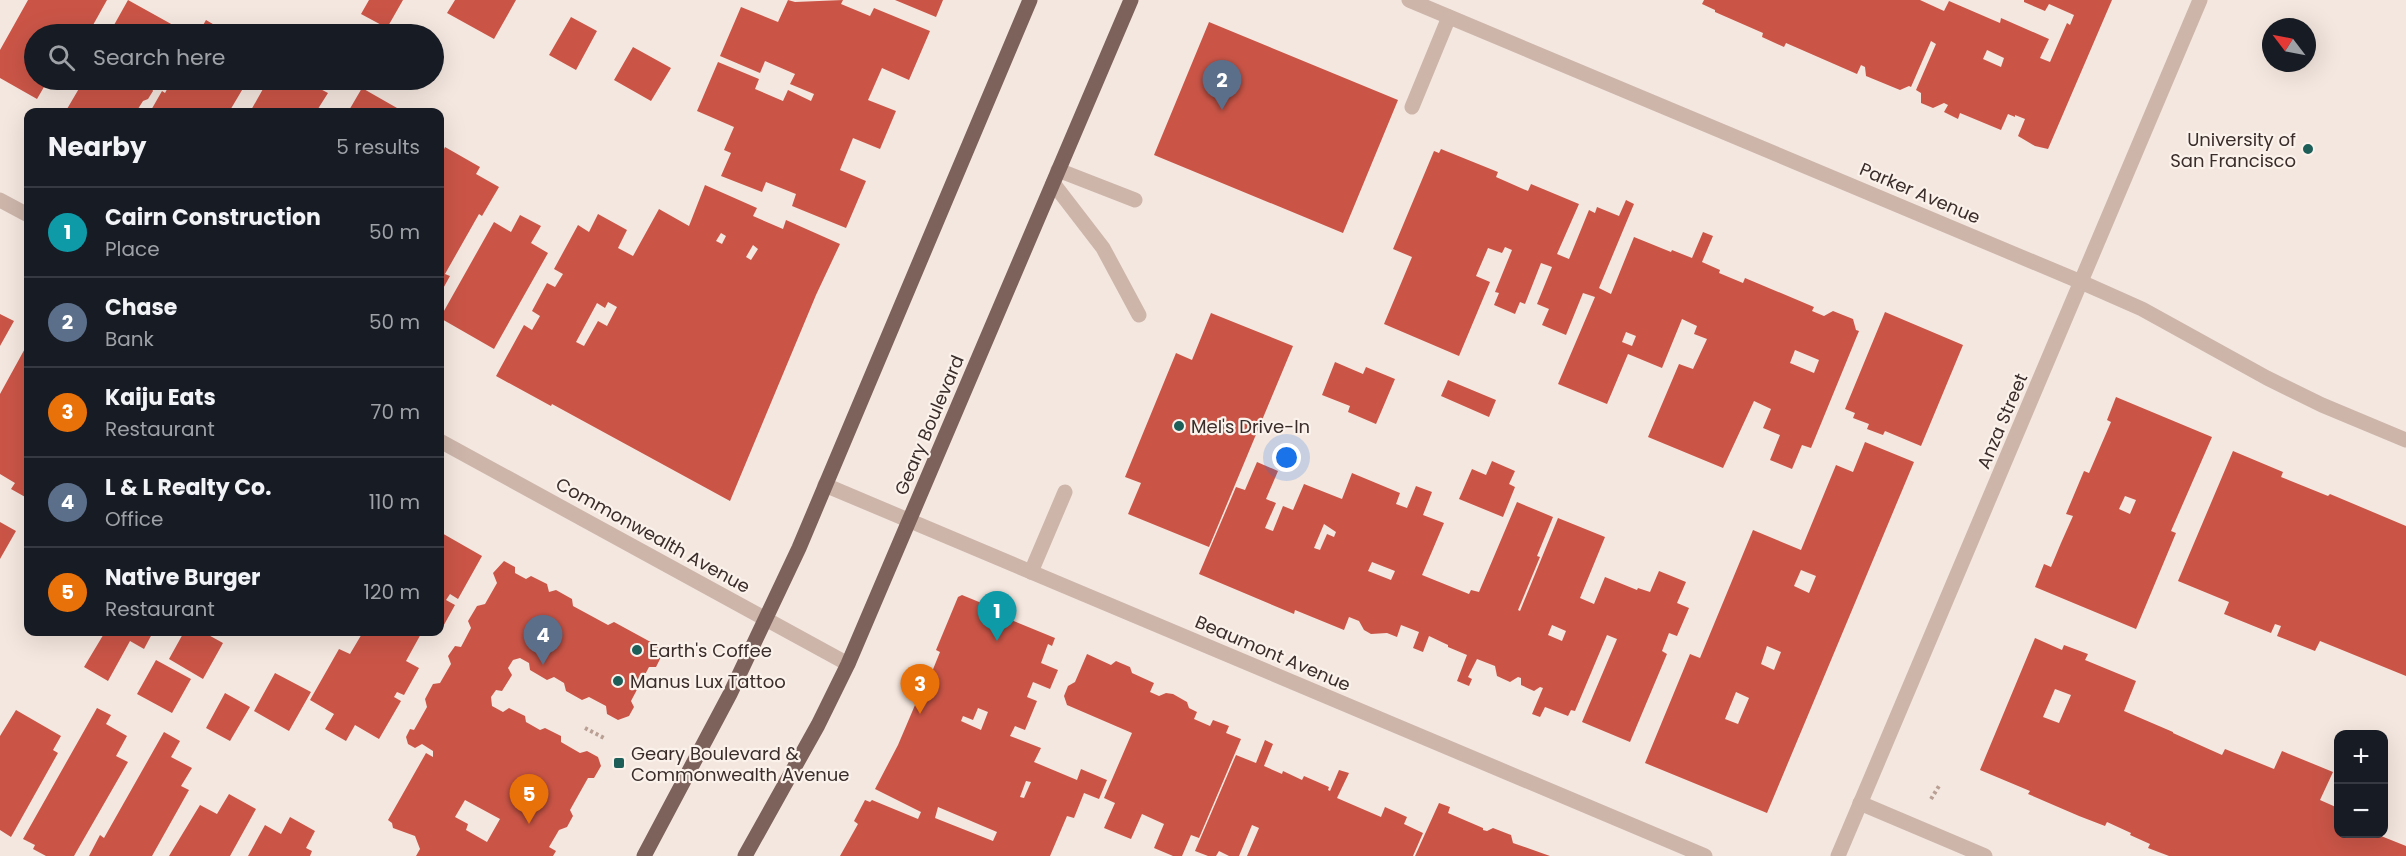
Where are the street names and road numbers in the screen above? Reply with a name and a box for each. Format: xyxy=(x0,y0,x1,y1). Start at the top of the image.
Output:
street label: Parker Avenue xyxy=(1856,156,1984,230)
street label: Geary Boulevard xyxy=(888,351,970,499)
street label: Anza Street xyxy=(1971,369,2033,473)
street label: Commonwealth Avenue xyxy=(551,471,755,599)
street label: Beaumont Avenue xyxy=(1192,609,1354,697)

